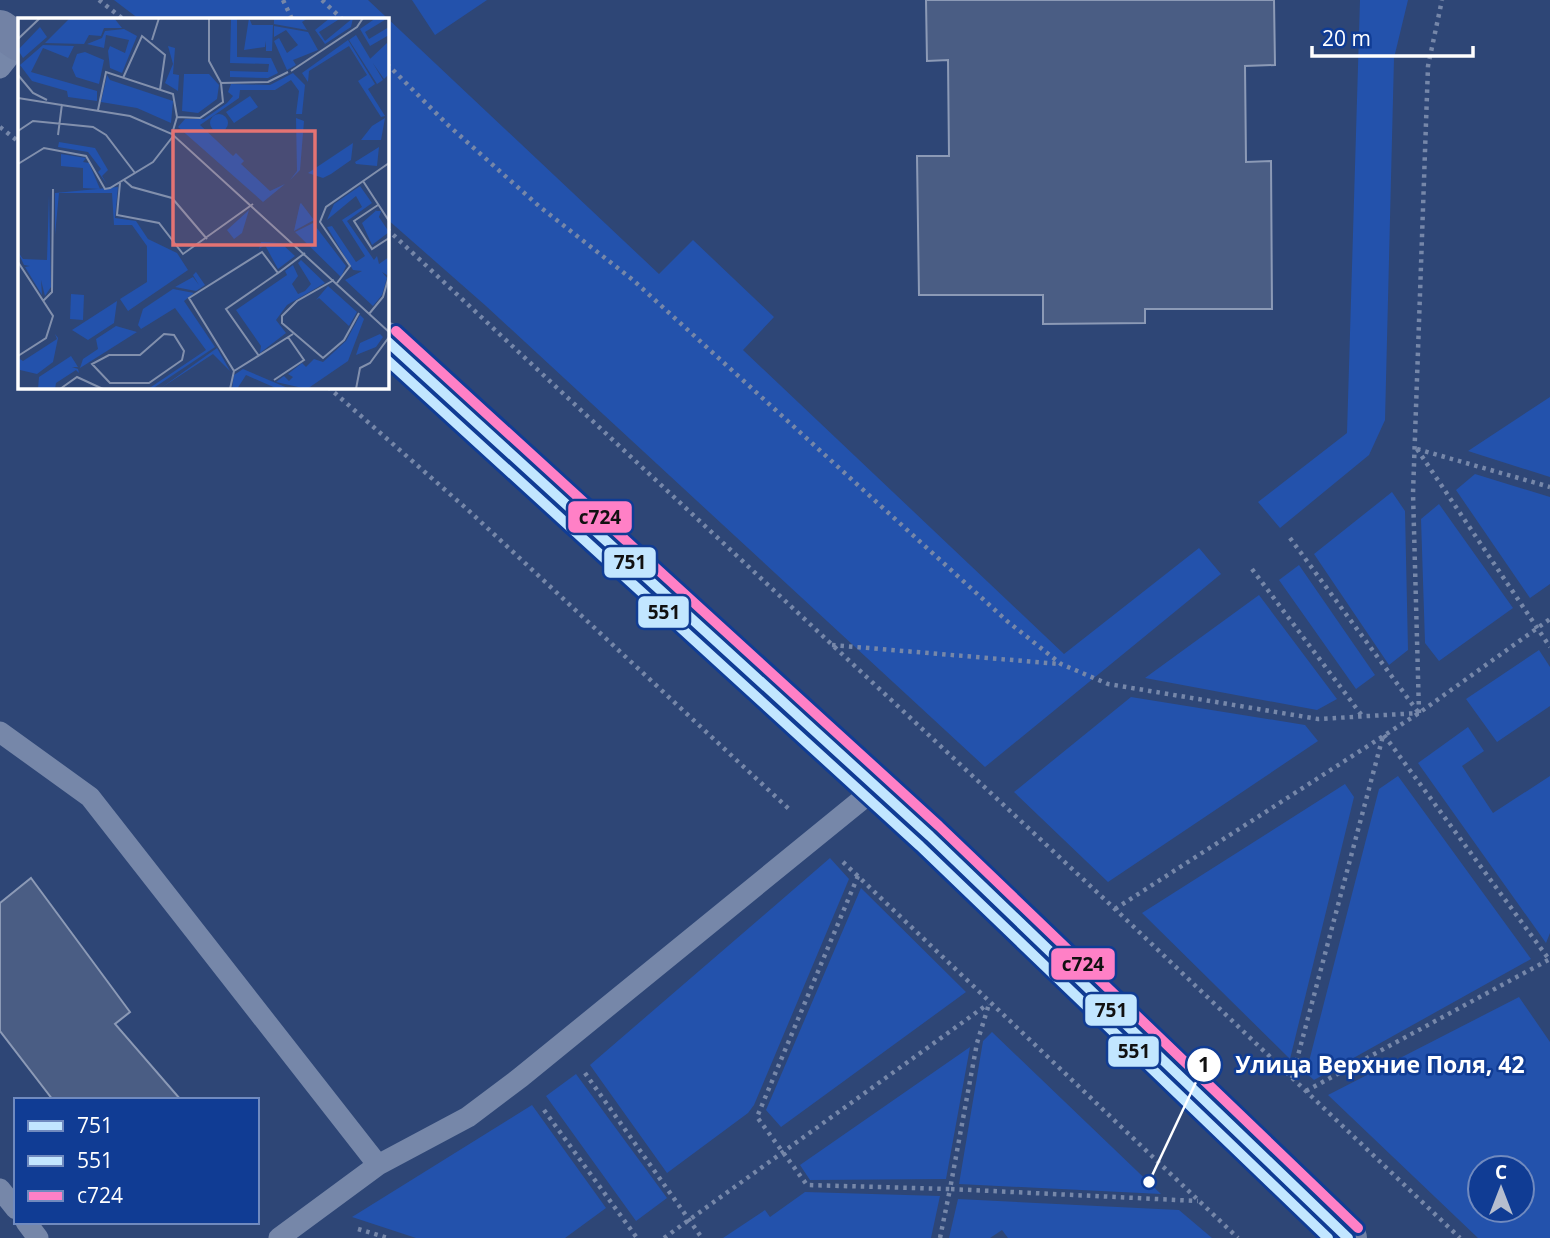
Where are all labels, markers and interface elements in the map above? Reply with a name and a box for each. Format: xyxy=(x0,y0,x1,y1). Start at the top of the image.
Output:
scale bar xyxy=(1312,14,1473,58)
inset map xyxy=(18,18,388,388)
text: 20 m xyxy=(1322,24,1371,52)
line badge: с724 xyxy=(567,500,633,534)
text: с724 xyxy=(579,504,621,530)
line badge: 751 xyxy=(603,546,657,579)
text: 751 xyxy=(614,549,646,575)
line badge: 551 xyxy=(637,595,690,629)
text: 551 xyxy=(648,599,680,625)
line badge: с724 xyxy=(1050,947,1116,981)
text: с724 xyxy=(1062,951,1104,977)
line badge: 751 xyxy=(1084,993,1138,1027)
text: 751 xyxy=(1095,997,1127,1023)
line badge: 551 xyxy=(1107,1035,1160,1068)
text: 551 xyxy=(1118,1038,1150,1064)
callout: Улица Верхние Поля, 42 xyxy=(1186,1043,1538,1087)
text: Улица Верхние Поля, 42 xyxy=(1235,1048,1525,1080)
text: 1 xyxy=(1198,1050,1210,1078)
legend xyxy=(14,1098,259,1224)
text: 751 xyxy=(77,1111,113,1139)
text: 551 xyxy=(77,1146,113,1174)
north arrow xyxy=(1466,1154,1536,1224)
text: С xyxy=(1495,1159,1507,1185)
text: с724 xyxy=(77,1181,123,1209)

